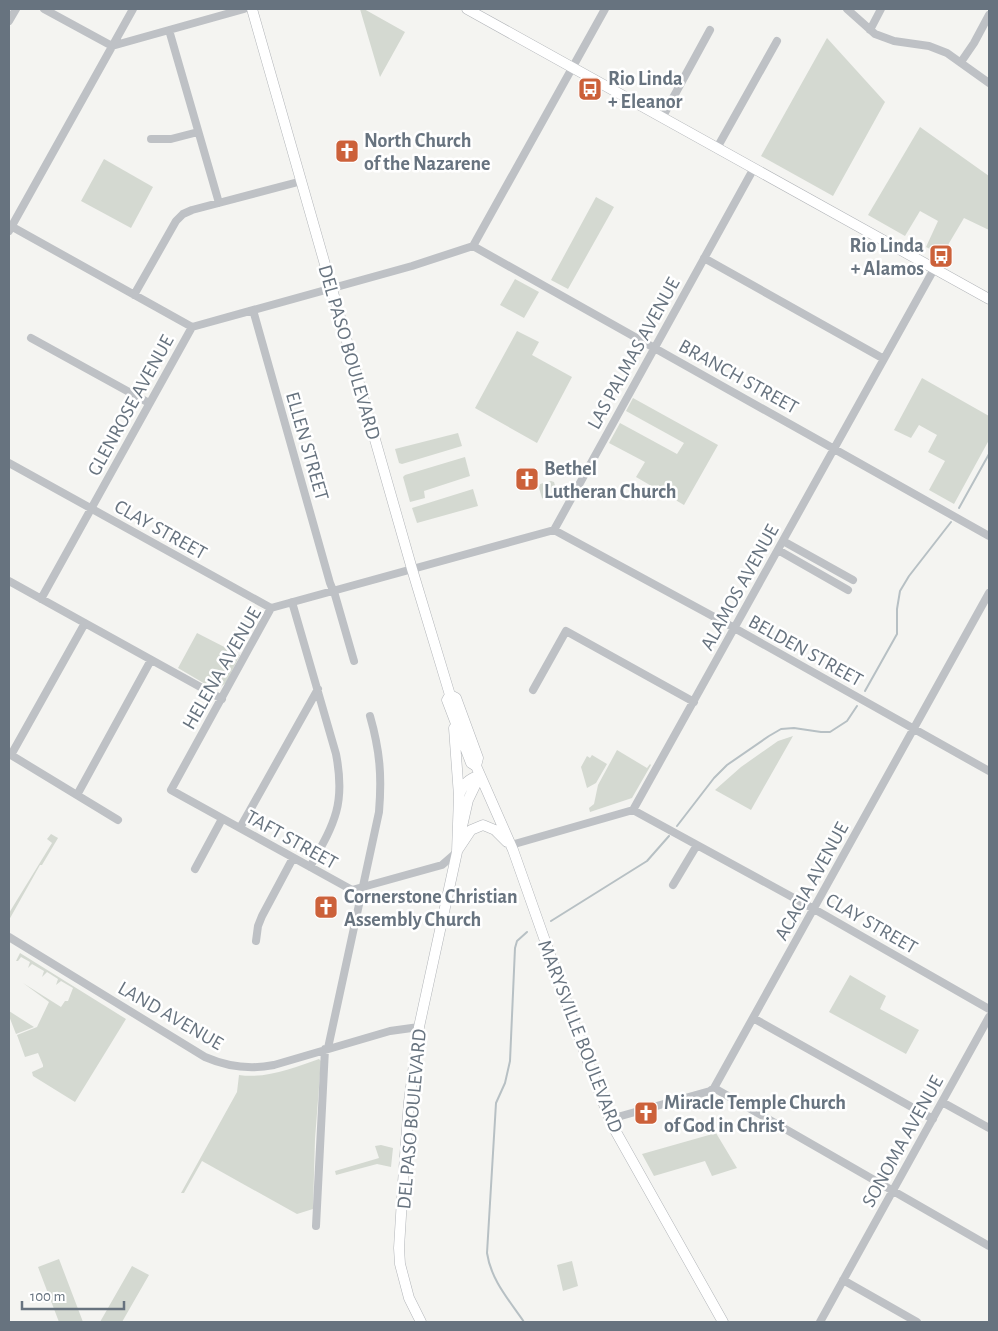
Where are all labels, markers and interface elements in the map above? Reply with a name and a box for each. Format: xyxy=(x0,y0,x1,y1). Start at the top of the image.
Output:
place label: Rio Linda + Eleanor xyxy=(608,69,683,112)
bus stop icon: Rio Linda + Eleanor xyxy=(577,76,603,102)
place label: North Church of the Nazarene xyxy=(364,131,491,174)
church icon: North Church of the Nazarene xyxy=(334,138,360,164)
place label: Rio Linda + Alamos xyxy=(849,236,924,279)
bus stop icon: Rio Linda + Alamos xyxy=(928,243,954,269)
street label: DEL PASO BOULEVARD xyxy=(314,263,384,442)
street label: LAS PALMAS AVENUE xyxy=(584,274,684,433)
street label: GLENROSE AVENUE xyxy=(84,331,178,479)
street label: BRANCH STREET xyxy=(675,336,802,418)
street label: ELLEN STREET xyxy=(282,390,332,503)
place label: Bethel Lutheran Church xyxy=(544,459,676,502)
church icon: Bethel Lutheran Church xyxy=(514,466,540,492)
street label: CLAY STREET xyxy=(111,496,210,564)
street label: ALAMOS AVENUE xyxy=(697,521,783,654)
street label: HELENA AVENUE xyxy=(179,604,265,733)
street label: BELDEN STREET xyxy=(745,611,866,691)
street label: TAFT STREET xyxy=(242,806,341,873)
street label: ACACIA AVENUE xyxy=(771,819,853,944)
place label: Cornerstone Christian Assembly Church xyxy=(344,887,518,930)
street label: CLAY STREET xyxy=(822,890,921,958)
church icon: Cornerstone Christian Assembly Church xyxy=(313,894,339,920)
street label: MARYSVILLE BOULEVARD xyxy=(534,937,626,1135)
street label: LAND AVENUE xyxy=(115,978,227,1054)
street label: DEL PASO BOULEVARD xyxy=(394,1028,430,1210)
street label: SONOMA AVENUE xyxy=(859,1072,947,1210)
place label: Miracle Temple Church of God in Christ xyxy=(664,1093,846,1136)
church icon: Miracle Temple Church of God in Christ xyxy=(633,1100,659,1126)
scale bar xyxy=(22,1278,125,1310)
text: 100 m xyxy=(30,1289,65,1304)

